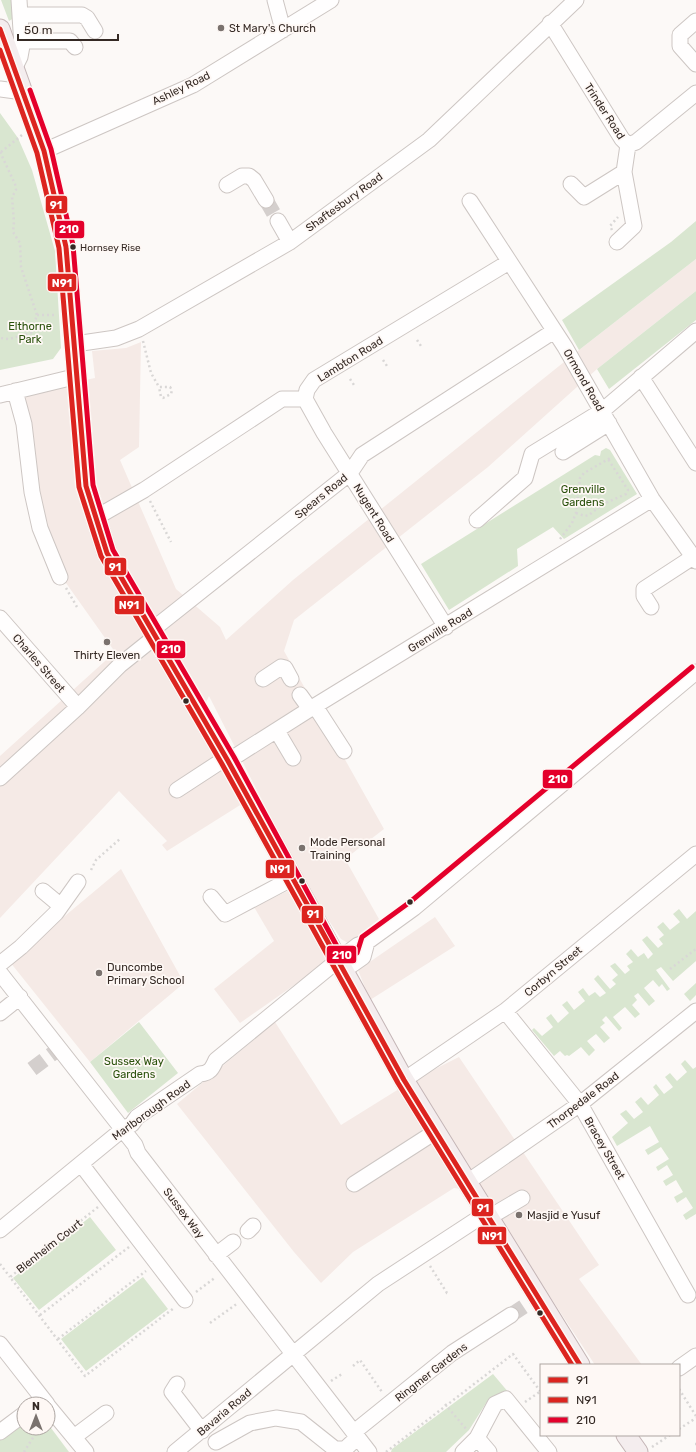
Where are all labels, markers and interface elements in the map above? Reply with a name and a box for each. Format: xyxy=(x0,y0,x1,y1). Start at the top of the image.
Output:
scale bar xyxy=(18,16,118,42)
place label: St Mary's Church xyxy=(229,22,316,35)
text: 50 m xyxy=(24,23,52,37)
marker: St Mary's Church xyxy=(216,23,226,33)
street label: Ashley Road xyxy=(150,69,212,108)
street label: Trinder Road xyxy=(582,81,628,142)
street label: Shaftesbury Road xyxy=(303,170,385,235)
line badge: 91 xyxy=(45,195,68,214)
text: 91 xyxy=(50,199,62,212)
line badge: 210 xyxy=(54,220,85,239)
text: 210 xyxy=(59,223,79,236)
marker: Hornsey Rise xyxy=(68,242,78,252)
place label: Hornsey Rise xyxy=(80,242,141,254)
line badge: N91 xyxy=(47,273,77,292)
text: N91 xyxy=(52,277,72,290)
park label: Elthorne Park xyxy=(8,320,52,346)
street label: Lambton Road xyxy=(315,334,385,385)
street label: Ormond Road xyxy=(561,347,607,414)
street label: Spears Road xyxy=(292,471,350,522)
street label: Nugent Road xyxy=(350,482,397,545)
park label: Grenville Gardens xyxy=(561,483,605,509)
line badge: 91 xyxy=(104,557,127,576)
text: 91 xyxy=(109,561,121,574)
line badge: N91 xyxy=(114,595,145,615)
text: N91 xyxy=(119,599,139,612)
street label: Grenville Road xyxy=(406,605,475,655)
street label: Charles Street xyxy=(10,631,68,696)
marker: Thirty Eleven xyxy=(102,637,112,647)
line badge: 210 xyxy=(156,640,186,659)
text: 210 xyxy=(161,643,181,656)
place label: Thirty Eleven xyxy=(74,649,140,662)
unlabelled marker xyxy=(181,696,191,706)
line badge: 210 xyxy=(542,769,573,789)
text: 210 xyxy=(548,773,568,786)
place label: Mode Personal Training xyxy=(310,836,385,862)
marker: Mode Personal Training xyxy=(297,843,307,853)
line badge: N91 xyxy=(265,859,295,879)
text: N91 xyxy=(270,863,290,876)
unlabelled marker xyxy=(297,876,307,886)
unlabelled marker xyxy=(405,897,415,907)
line badge: 91 xyxy=(301,905,324,924)
text: 91 xyxy=(307,908,319,921)
street label: Corbyn Street xyxy=(522,943,585,999)
line badge: 210 xyxy=(326,945,357,964)
text: 210 xyxy=(332,949,352,962)
place label: Duncombe Primary School xyxy=(107,961,184,987)
marker: Duncombe Primary School xyxy=(94,968,104,978)
park label: Sussex Way Gardens xyxy=(104,1055,164,1081)
street label: Thorpedale Road xyxy=(545,1069,622,1132)
street label: Marlborough Road xyxy=(110,1078,193,1143)
street label: Bracey Street xyxy=(581,1115,628,1182)
street label: Sussex Way xyxy=(160,1186,207,1241)
line badge: 91 xyxy=(471,1198,494,1217)
text: 91 xyxy=(477,1202,489,1215)
place label: Masjid e Yusuf xyxy=(527,1209,601,1222)
marker: Masjid e Yusuf xyxy=(514,1210,524,1220)
street label: Blenheim Court xyxy=(14,1216,85,1276)
line badge: N91 xyxy=(477,1226,507,1245)
text: N91 xyxy=(482,1230,502,1243)
unlabelled marker xyxy=(535,1308,545,1318)
street label: Ringmer Gardens xyxy=(393,1340,470,1405)
legend xyxy=(540,1364,680,1436)
text: 91 xyxy=(576,1373,588,1387)
street label: Bavaria Road xyxy=(195,1386,254,1439)
text: N91 xyxy=(576,1393,597,1407)
north arrow xyxy=(16,1396,56,1436)
text: N xyxy=(32,1400,40,1413)
text: 210 xyxy=(576,1413,596,1427)

